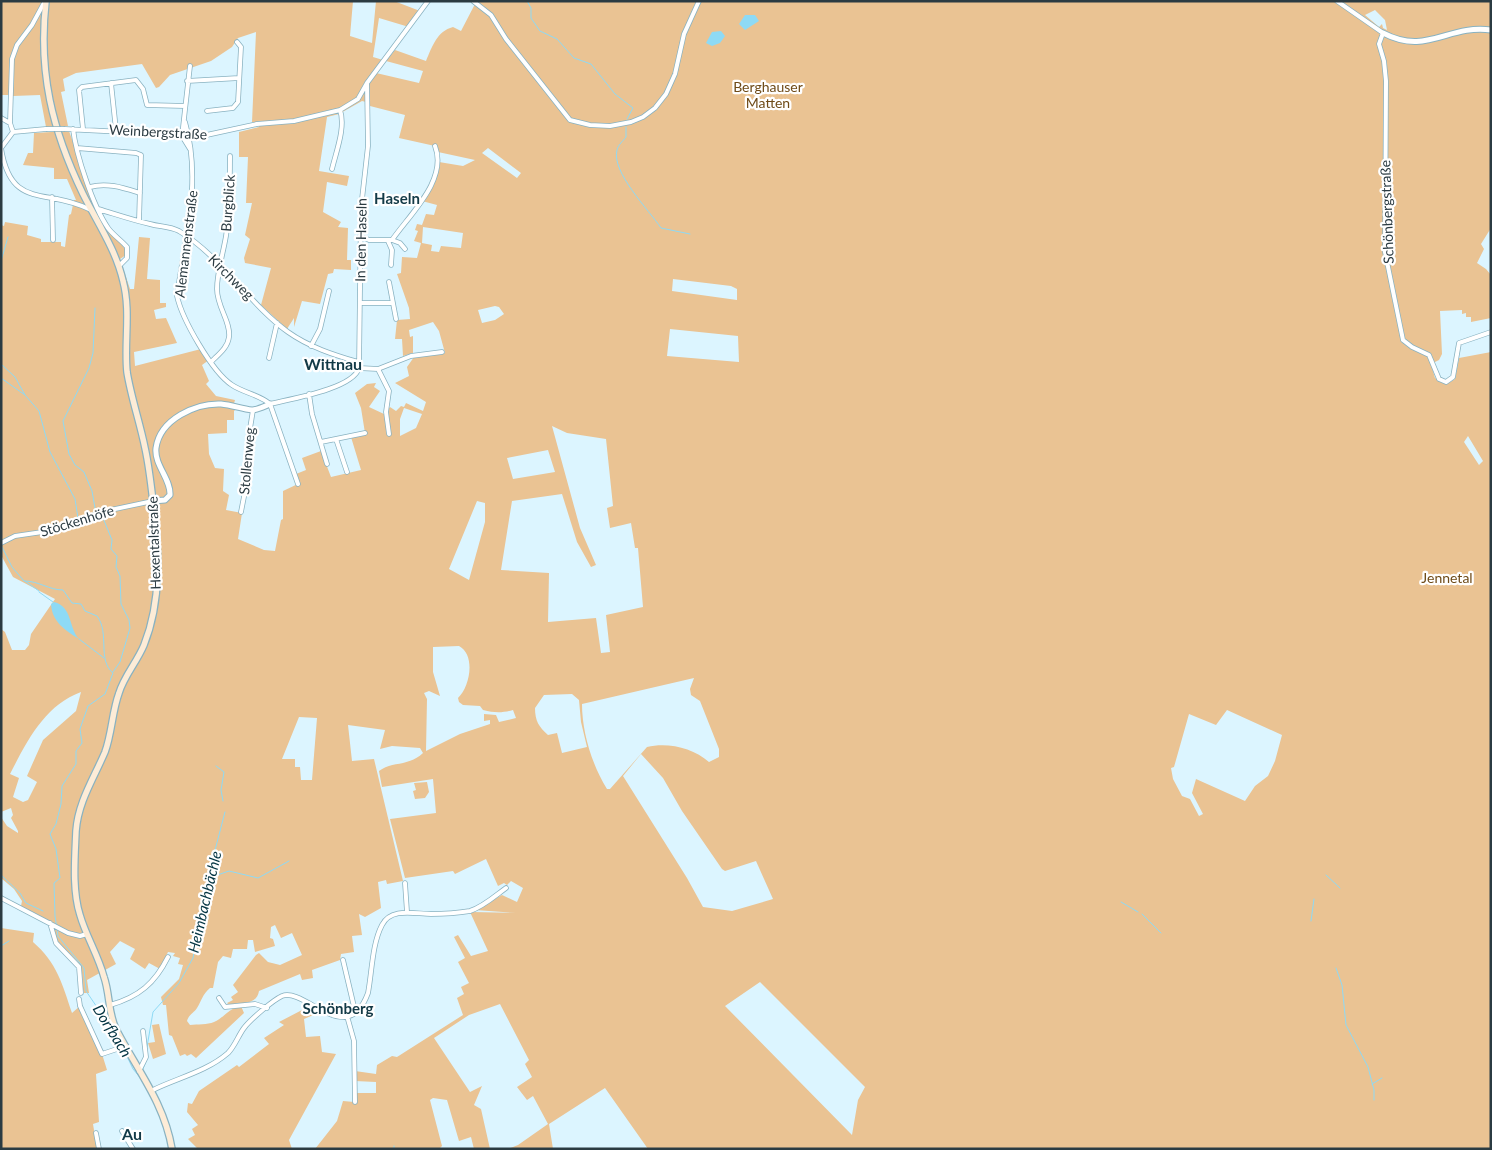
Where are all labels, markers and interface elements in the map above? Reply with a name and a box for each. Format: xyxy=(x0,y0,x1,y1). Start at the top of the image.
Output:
park label: Berghauser Matten xyxy=(733,78,803,111)
street label: Weinbergstraße xyxy=(109,120,208,143)
street label: Schönbergstraße xyxy=(1376,160,1397,264)
street label: Burgblick xyxy=(217,173,238,232)
street label: Alemannenstraße xyxy=(170,189,201,299)
district label: Haseln xyxy=(374,189,420,207)
street label: In den Haseln xyxy=(351,198,370,282)
street label: Kirchweg xyxy=(205,250,258,303)
district label: Wittnau xyxy=(304,354,362,373)
street label: Stollenweg xyxy=(235,427,258,495)
street label: Hexentalstraße xyxy=(143,496,164,590)
street label: Stöckenhöfe xyxy=(38,501,116,540)
park label: Jennetal xyxy=(1421,569,1473,586)
water label: Heimbachbächle xyxy=(184,849,225,955)
district label: Schönberg xyxy=(303,999,374,1017)
water label: Dorfbach xyxy=(90,1001,136,1060)
district label: Au xyxy=(121,1124,142,1143)

